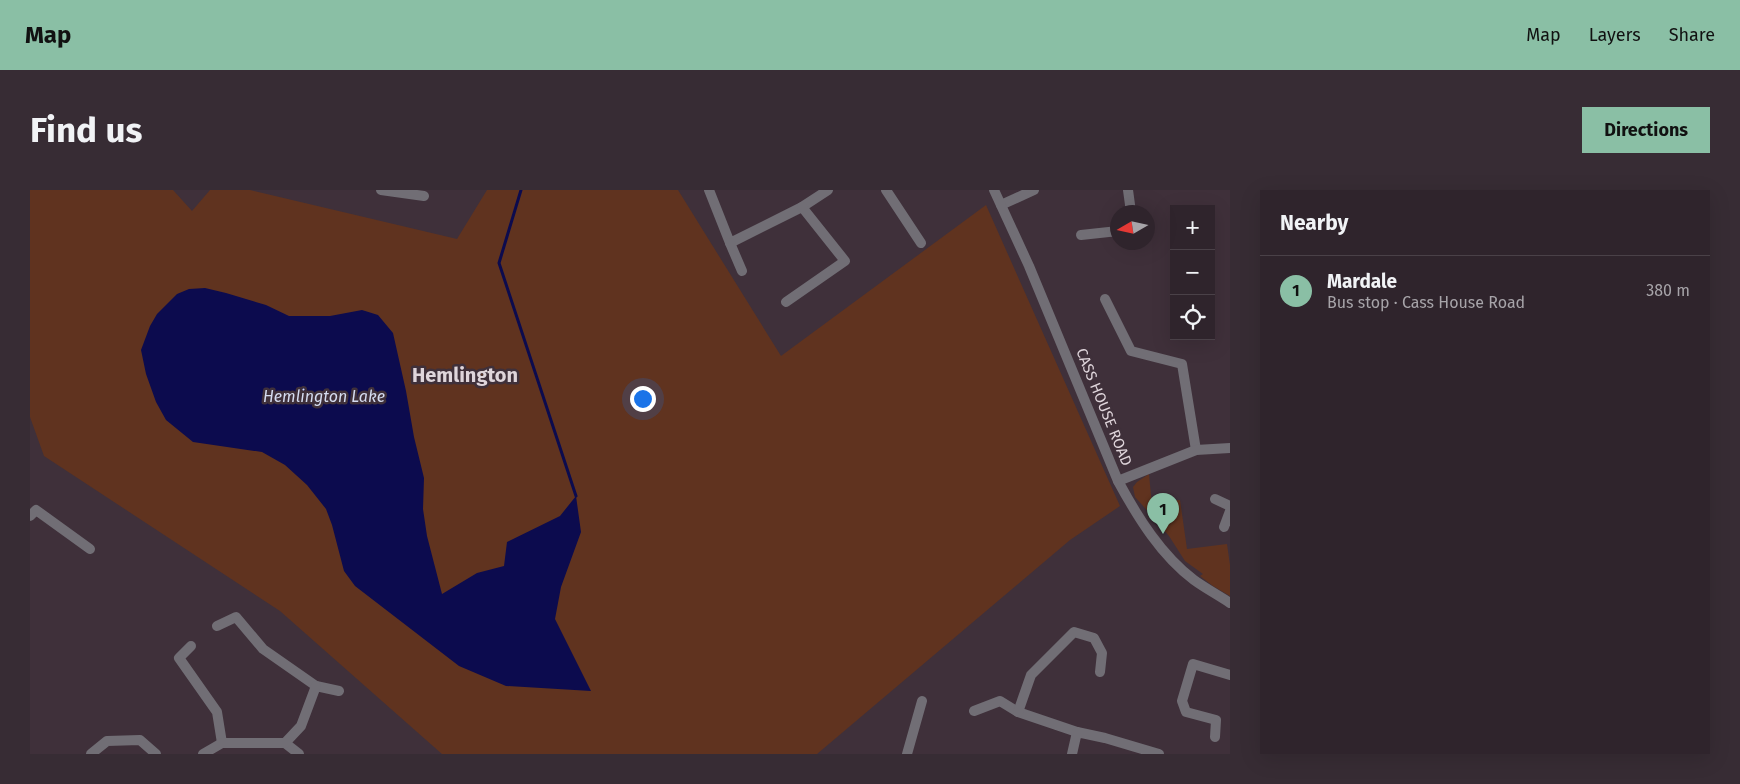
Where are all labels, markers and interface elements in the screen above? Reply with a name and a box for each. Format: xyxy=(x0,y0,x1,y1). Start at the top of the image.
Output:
text: Map xyxy=(25,21,71,49)
text: Map xyxy=(1526,24,1561,46)
text: Layers xyxy=(1589,24,1641,46)
text: Share xyxy=(1669,24,1715,46)
button: Directions xyxy=(1582,107,1710,153)
text: Find us xyxy=(30,109,142,151)
north arrow xyxy=(1110,205,1155,250)
map controls xyxy=(1170,205,1215,340)
button: + xyxy=(1170,205,1215,250)
text: Nearby xyxy=(1280,210,1348,236)
button: − xyxy=(1170,250,1215,295)
text: Mardale xyxy=(1327,270,1397,293)
text: 1 xyxy=(1292,281,1300,300)
text: 380 m xyxy=(1646,281,1690,300)
text: Bus stop · Cass House Road xyxy=(1327,293,1525,312)
button: locate xyxy=(1170,295,1215,340)
street label: CASS HOUSE ROAD xyxy=(1072,346,1136,468)
district label: Hemlington xyxy=(412,363,518,387)
your location xyxy=(630,386,656,412)
water label: Hemlington Lake xyxy=(263,387,385,406)
pin: 1 xyxy=(1147,493,1179,534)

